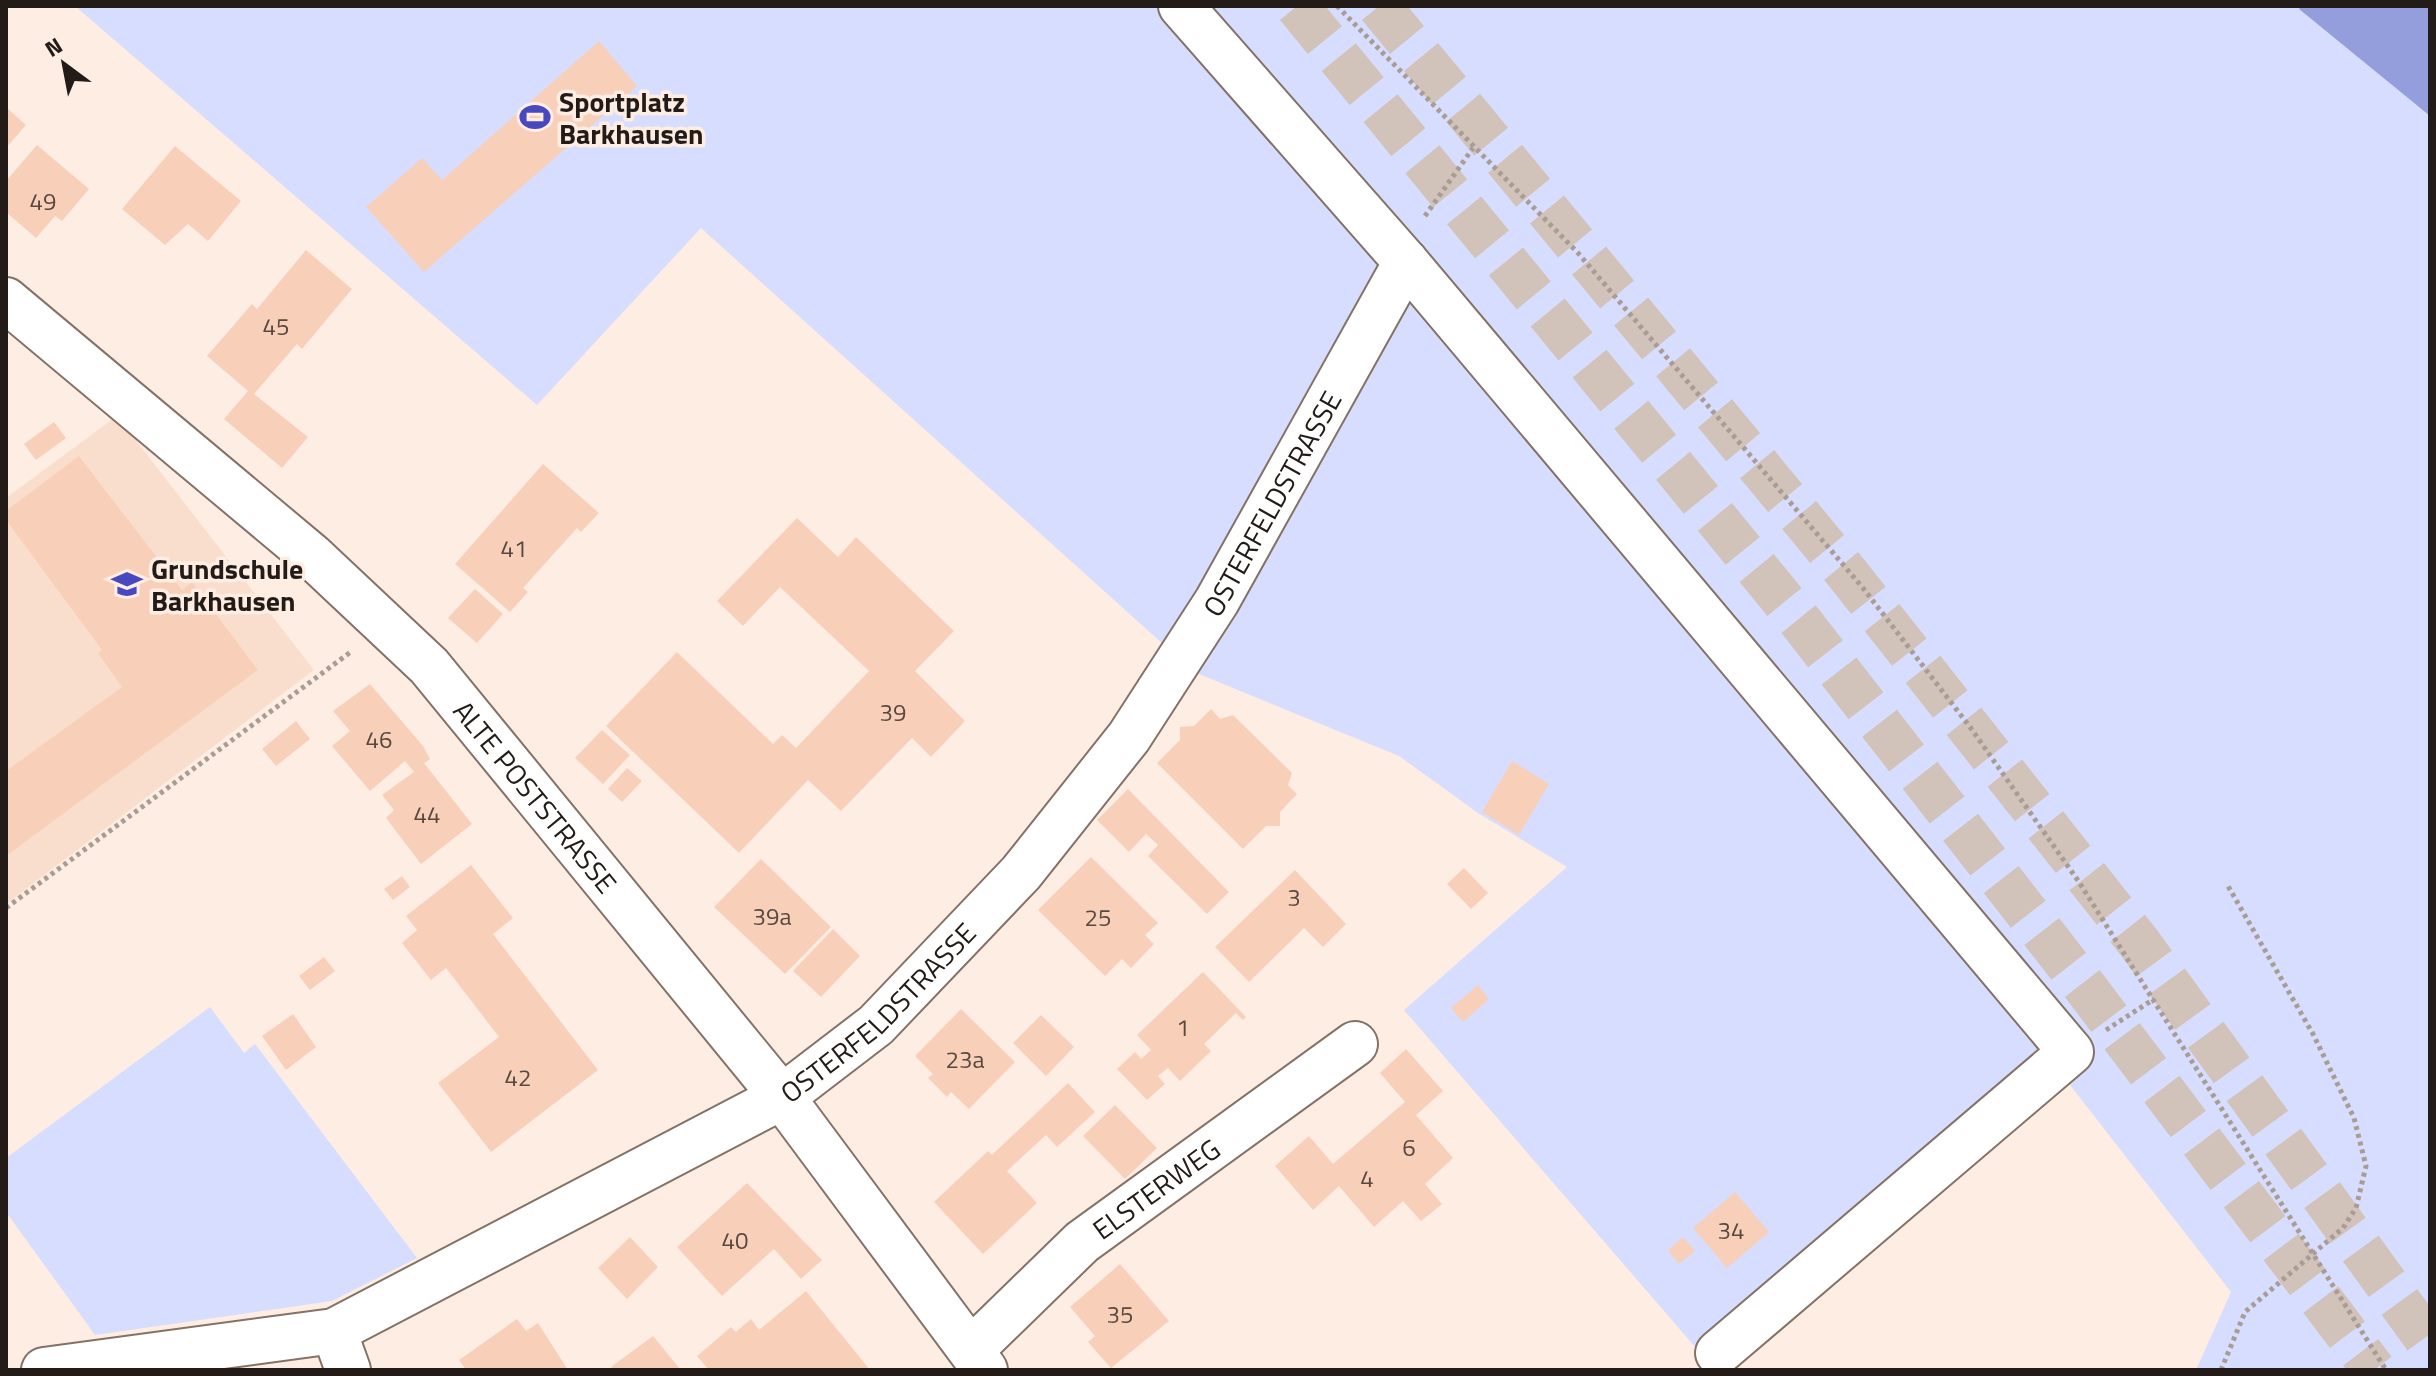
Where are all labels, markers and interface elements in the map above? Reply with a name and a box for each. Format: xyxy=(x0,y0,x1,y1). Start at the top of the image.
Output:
north arrow xyxy=(24,24,104,104)
text: N xyxy=(38,29,69,65)
place label: Sportplatz Barkhausen xyxy=(559,80,703,155)
sports icon: Sportplatz Barkhausen xyxy=(518,100,552,134)
house number: 49 xyxy=(30,183,56,219)
house number: 45 xyxy=(263,308,289,344)
street label: OSTERFELDSTRASSE xyxy=(1191,383,1352,625)
house number: 41 xyxy=(501,530,527,566)
place label: Grundschule Barkhausen xyxy=(151,547,303,622)
school or university icon: Grundschule Barkhausen xyxy=(110,567,144,601)
street label: ALTE POSTSTRASSE xyxy=(444,691,628,902)
house number: 39 xyxy=(880,694,906,730)
house number: 46 xyxy=(366,721,392,757)
house number: 44 xyxy=(414,796,440,832)
house number: 3 xyxy=(1287,879,1301,915)
house number: 39a xyxy=(753,898,791,934)
house number: 25 xyxy=(1085,899,1111,935)
street label: OSTERFELDSTRASSE xyxy=(770,912,985,1113)
house number: 1 xyxy=(1176,1009,1190,1045)
house number: 23a xyxy=(946,1041,984,1077)
house number: 42 xyxy=(505,1059,531,1095)
street label: ELSTERWEG xyxy=(1083,1127,1229,1250)
house number: 6 xyxy=(1402,1129,1416,1165)
house number: 4 xyxy=(1360,1160,1374,1196)
house number: 34 xyxy=(1718,1212,1744,1248)
house number: 40 xyxy=(722,1222,748,1258)
house number: 35 xyxy=(1107,1296,1133,1332)

